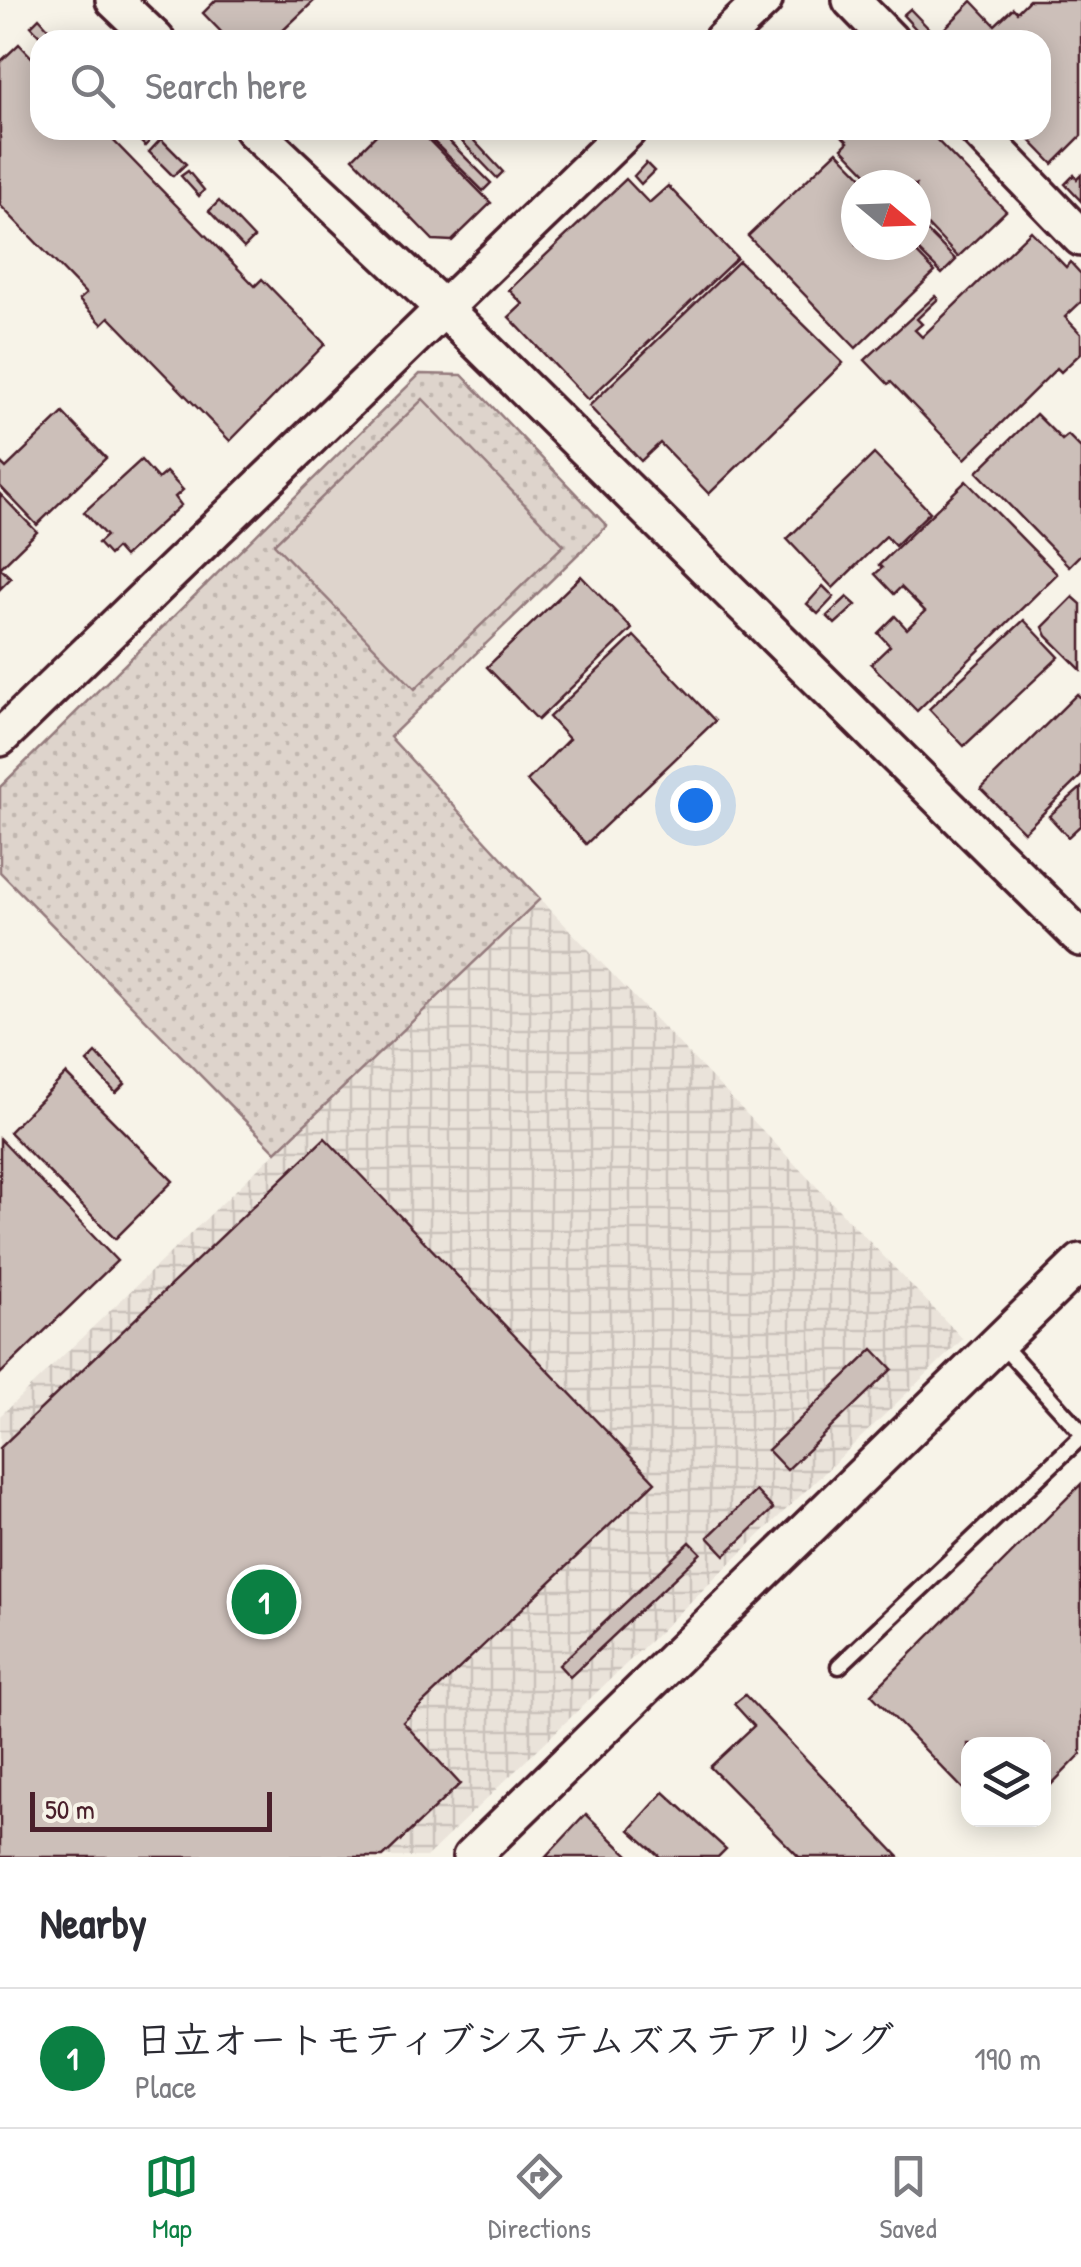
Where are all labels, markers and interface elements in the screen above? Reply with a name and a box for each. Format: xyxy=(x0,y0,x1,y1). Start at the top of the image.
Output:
search box xyxy=(30,30,1051,140)
icon: search xyxy=(65,58,120,113)
text: Search here xyxy=(145,59,307,111)
north arrow xyxy=(841,170,931,260)
your location xyxy=(670,780,721,831)
pin: 1 xyxy=(232,1564,296,1640)
map controls xyxy=(961,1737,1051,1827)
button: layers xyxy=(961,1737,1051,1827)
scale bar xyxy=(30,1787,272,1832)
text: 50 m xyxy=(45,1790,95,1828)
text: Nearby xyxy=(40,1894,147,1951)
text: 日立オートモティブシステムズステアリング xyxy=(135,2013,894,2065)
text: 1 xyxy=(67,2037,78,2080)
text: 190 m xyxy=(974,2037,1041,2080)
text: Place xyxy=(135,2065,197,2108)
tab: Map xyxy=(144,2149,199,2247)
tab: Directions xyxy=(488,2149,591,2247)
tab: Saved xyxy=(880,2149,937,2247)

